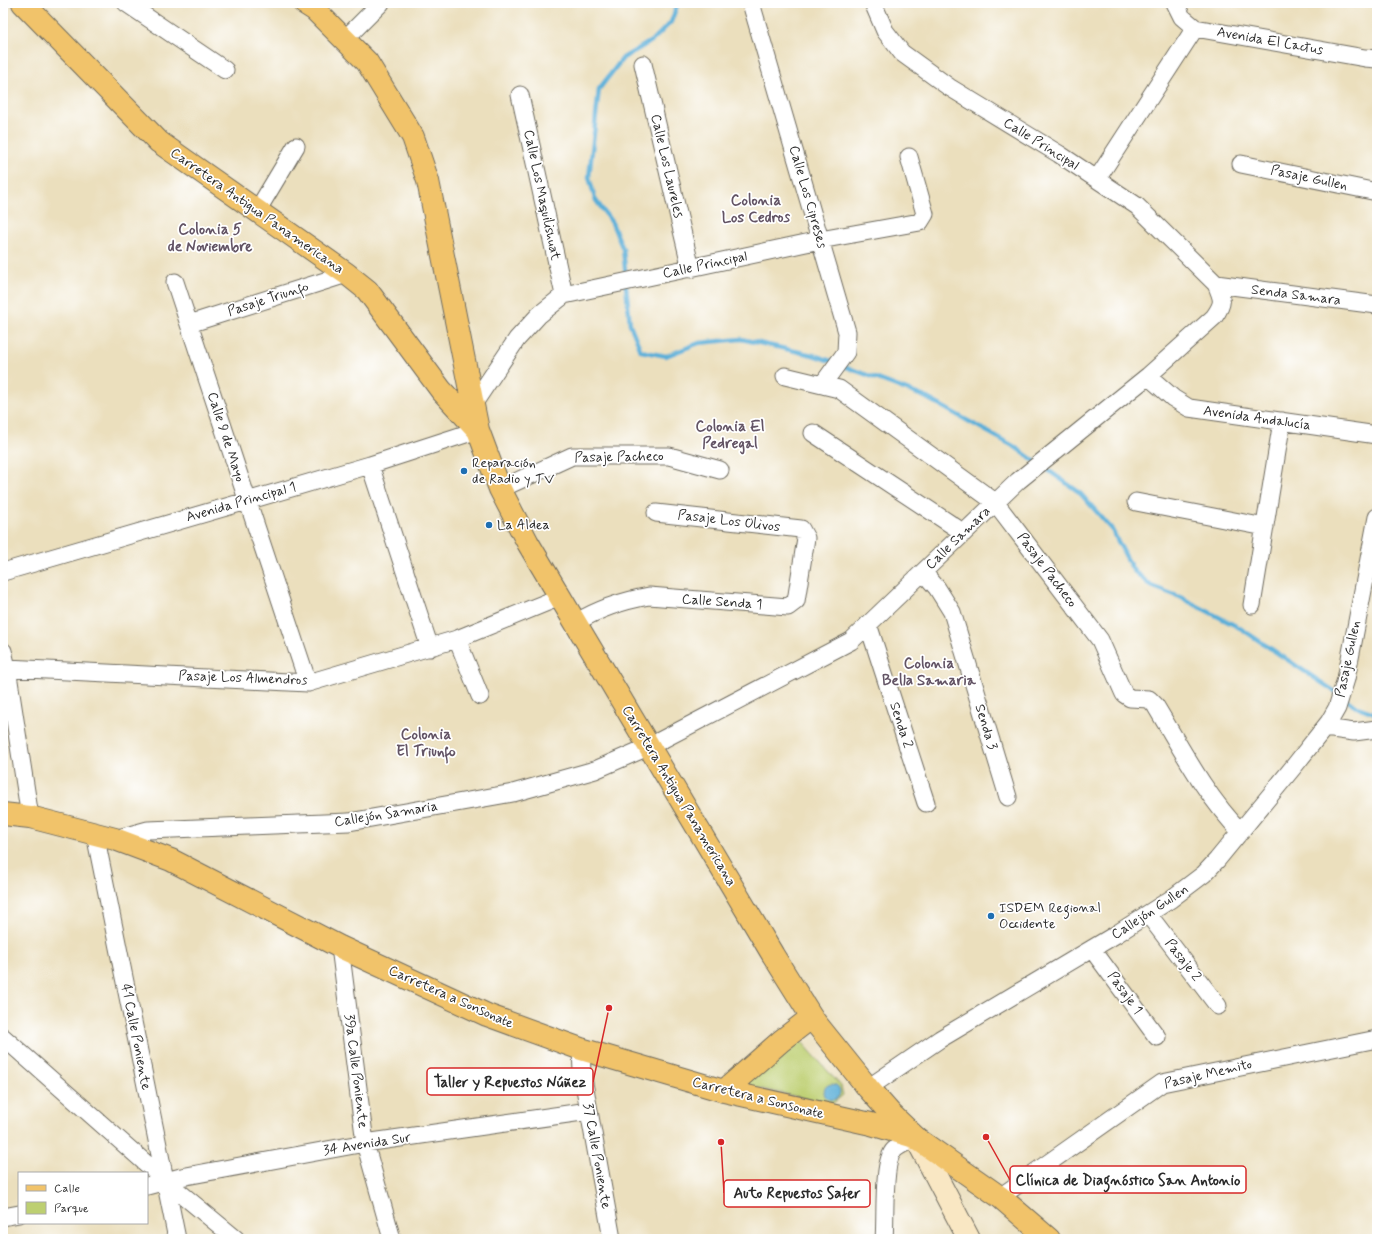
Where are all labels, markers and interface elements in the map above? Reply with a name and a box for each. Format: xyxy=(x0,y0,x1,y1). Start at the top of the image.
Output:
street label: Avenida El Cactus xyxy=(1215,23,1325,59)
street label: Calle Los Laureles xyxy=(646,112,688,220)
street label: Calle Principal xyxy=(1000,114,1082,174)
street label: Calle Los Maquilishuat xyxy=(519,128,565,263)
street label: Carretera Antigua Panamericana xyxy=(167,144,347,278)
street label: Calle Los Cipreses xyxy=(785,144,831,250)
street label: Pasaje Gullen xyxy=(1269,161,1349,195)
district label: Colonia Los Cedros xyxy=(722,191,791,228)
district label: Colonia 5 de Noviembre xyxy=(168,220,252,257)
street label: Calle Principal xyxy=(661,247,749,283)
street label: Pasaje Triunfo xyxy=(225,277,311,322)
street label: Senda Samara xyxy=(1250,281,1342,309)
street label: Calle 9 de Mayo xyxy=(203,390,249,484)
street label: Avenida Andalucía xyxy=(1202,402,1312,434)
district label: Colonia El Pedregal xyxy=(696,417,765,455)
street label: Pasaje Pacheco xyxy=(574,447,664,467)
place label: Reparación de Radio y TV xyxy=(472,454,555,488)
marker: Reparación de Radio y TV xyxy=(459,466,469,476)
street label: Avenida Principal 1 xyxy=(184,478,298,526)
street label: Calle Samara xyxy=(922,502,994,573)
street label: Pasaje Los Olivos xyxy=(677,506,781,536)
place label: La Aldea xyxy=(497,516,550,534)
marker: La Aldea xyxy=(484,520,494,530)
street label: Pasaje Pacheco xyxy=(1013,529,1081,611)
street label: Calle Senda 1 xyxy=(681,590,763,614)
street label: Pasaje Gullen xyxy=(1331,619,1365,699)
district label: Colonia Bella Samaria xyxy=(882,654,977,691)
street label: Pasaje Los Almendros xyxy=(178,667,308,689)
street label: Senda 2 xyxy=(885,700,917,750)
street label: Carretera Antigua Panamericana xyxy=(618,702,740,890)
street label: Senda 3 xyxy=(971,702,1001,752)
district label: Colonia El Triunfo xyxy=(396,725,456,764)
street label: Callejón Samaria xyxy=(333,797,439,831)
street label: Callejón Gullen xyxy=(1108,880,1192,944)
place label: ISDEM Regional Occidente xyxy=(999,899,1101,933)
marker: ISDEM Regional Occidente xyxy=(986,911,996,921)
street label: Pasaje 2 xyxy=(1161,935,1205,985)
street label: Carretera a Sonsonate xyxy=(386,961,517,1033)
street label: Pasaje 1 xyxy=(1103,968,1147,1018)
street label: 41 Calle Poniente xyxy=(117,982,155,1092)
street label: 39a Calle Poniente xyxy=(340,1013,372,1129)
street label: Pasaje Memito xyxy=(1162,1055,1254,1093)
callout: Taller y Repuestos Núñez xyxy=(427,1068,593,1095)
text: Taller y Repuestos Núñez xyxy=(434,1073,587,1093)
street label: Carretera a Sonsonate xyxy=(690,1073,826,1123)
street label: 37 Calle Poniente xyxy=(579,1102,615,1211)
street label: 34 Avenida Sur xyxy=(322,1128,412,1160)
callout: Clínica de Diagnóstico San Antonio xyxy=(1010,1166,1246,1193)
text: Clínica de Diagnóstico San Antonio xyxy=(1016,1171,1241,1193)
legend xyxy=(18,1172,148,1224)
callout: Auto Repuestos Safer xyxy=(724,1180,870,1207)
text: Calle xyxy=(54,1181,80,1197)
text: Auto Repuestos Safer xyxy=(733,1184,861,1204)
text: Parque xyxy=(54,1201,89,1217)

